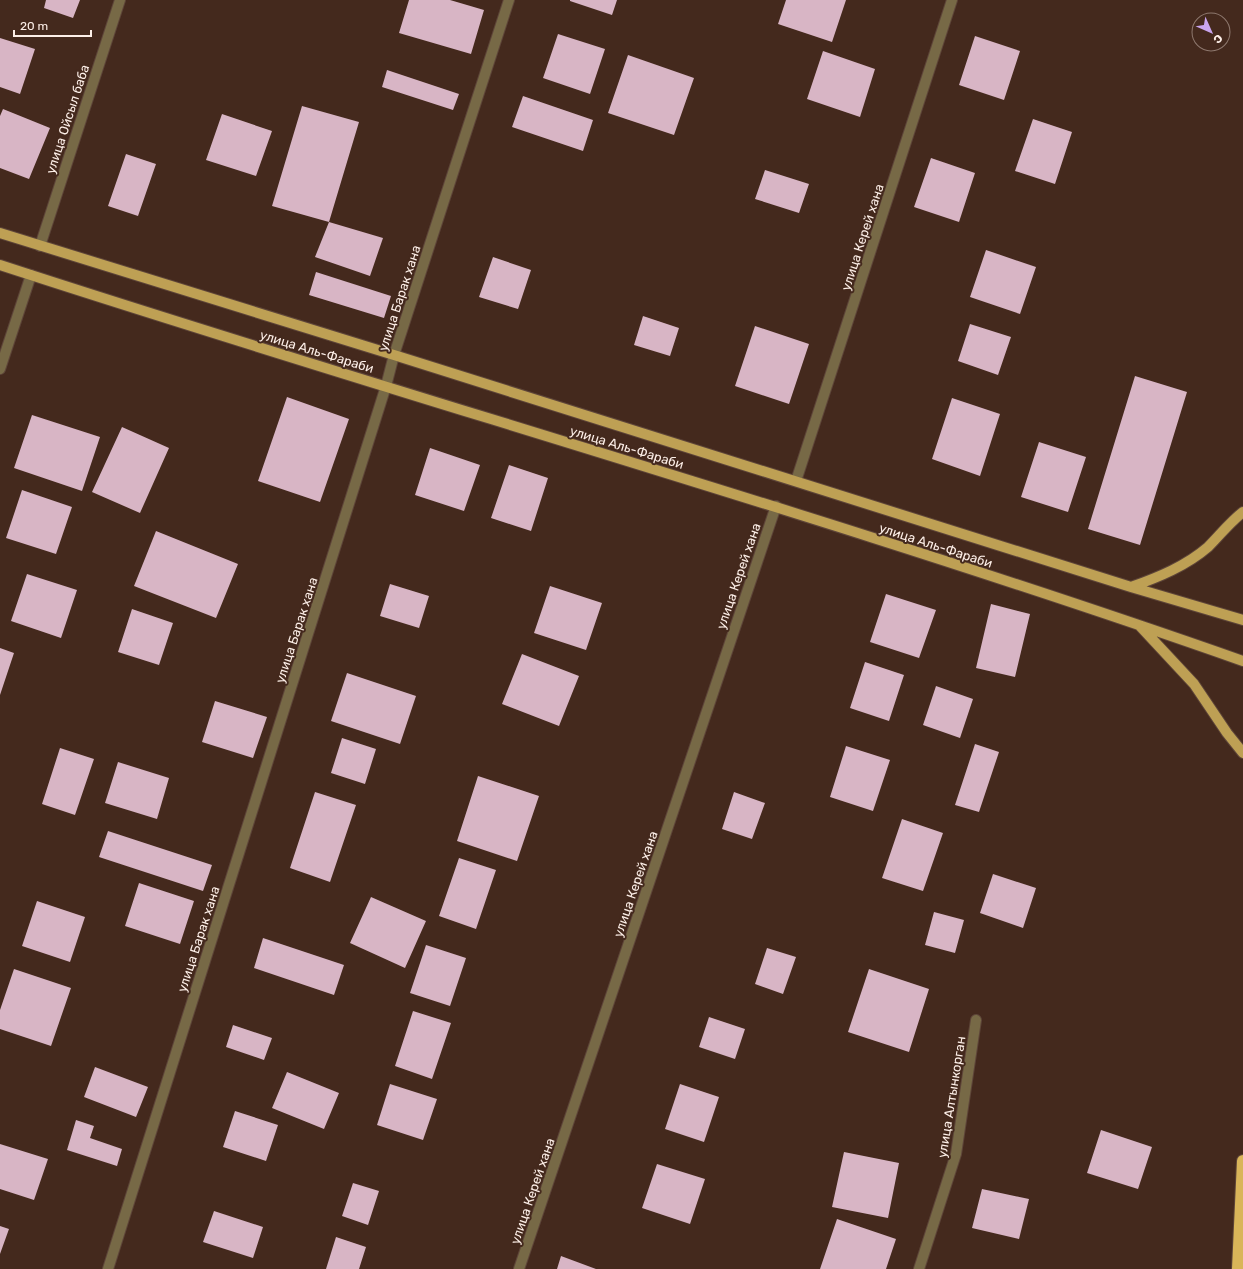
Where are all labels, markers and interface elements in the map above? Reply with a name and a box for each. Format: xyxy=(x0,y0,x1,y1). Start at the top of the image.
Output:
scale bar xyxy=(14,12,91,38)
north arrow xyxy=(1191,12,1231,52)
text: 20 m xyxy=(20,19,48,33)
text: С xyxy=(1210,31,1225,46)
street label: улица Ойсыл баба xyxy=(43,63,92,176)
street label: улица Керей хана xyxy=(838,182,887,292)
street label: улица Барак хана xyxy=(375,243,424,353)
street label: улица Аль-Фараби xyxy=(258,327,376,376)
street label: улица Аль-Фараби xyxy=(568,423,686,472)
street label: улица Аль-Фараби xyxy=(877,520,994,571)
street label: улица Керей хана xyxy=(713,521,764,631)
street label: улица Барак хана xyxy=(272,575,321,685)
street label: улица Керей хана xyxy=(610,829,661,939)
street label: улица Барак хана xyxy=(174,884,223,994)
street label: улица Алтынкорган xyxy=(934,1035,969,1159)
street label: улица Керей хана xyxy=(507,1136,558,1246)

